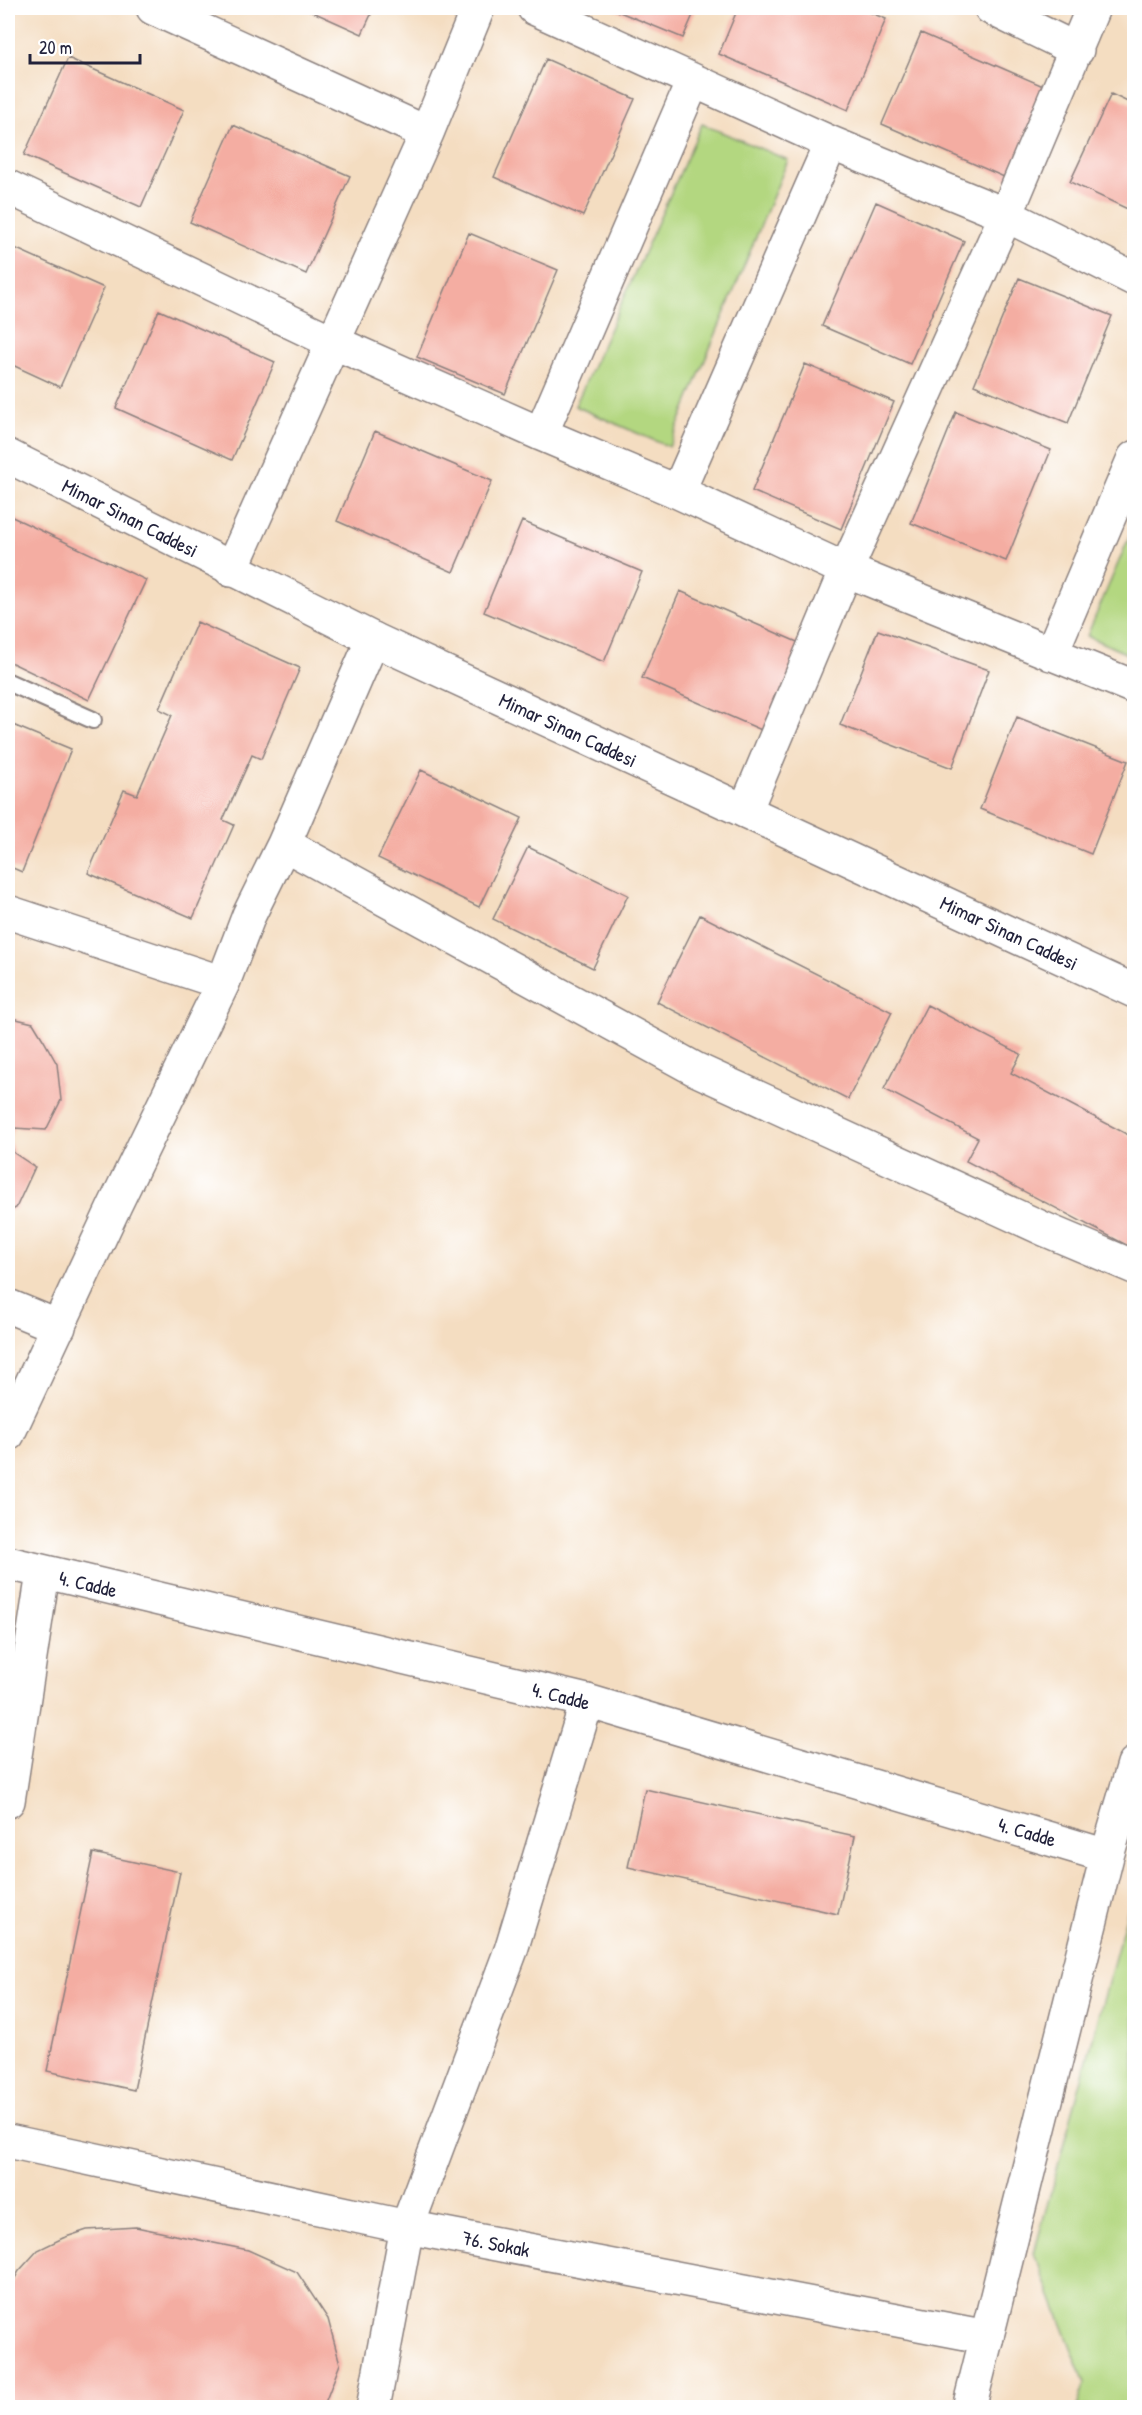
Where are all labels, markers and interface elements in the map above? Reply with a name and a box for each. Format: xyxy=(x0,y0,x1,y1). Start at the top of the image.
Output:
scale bar xyxy=(30,27,140,65)
text: 20 m xyxy=(39,35,72,60)
street label: Mimar Sinan Caddesi xyxy=(58,472,203,563)
street label: Mimar Sinan Caddesi xyxy=(495,686,641,773)
street label: Mimar Sinan Caddesi xyxy=(936,889,1082,976)
street label: 4. Cadde xyxy=(56,1564,120,1603)
street label: 4. Cadde xyxy=(529,1675,593,1716)
street label: 4. Cadde xyxy=(995,1810,1059,1853)
street label: 76. Sokak xyxy=(460,2224,532,2263)

